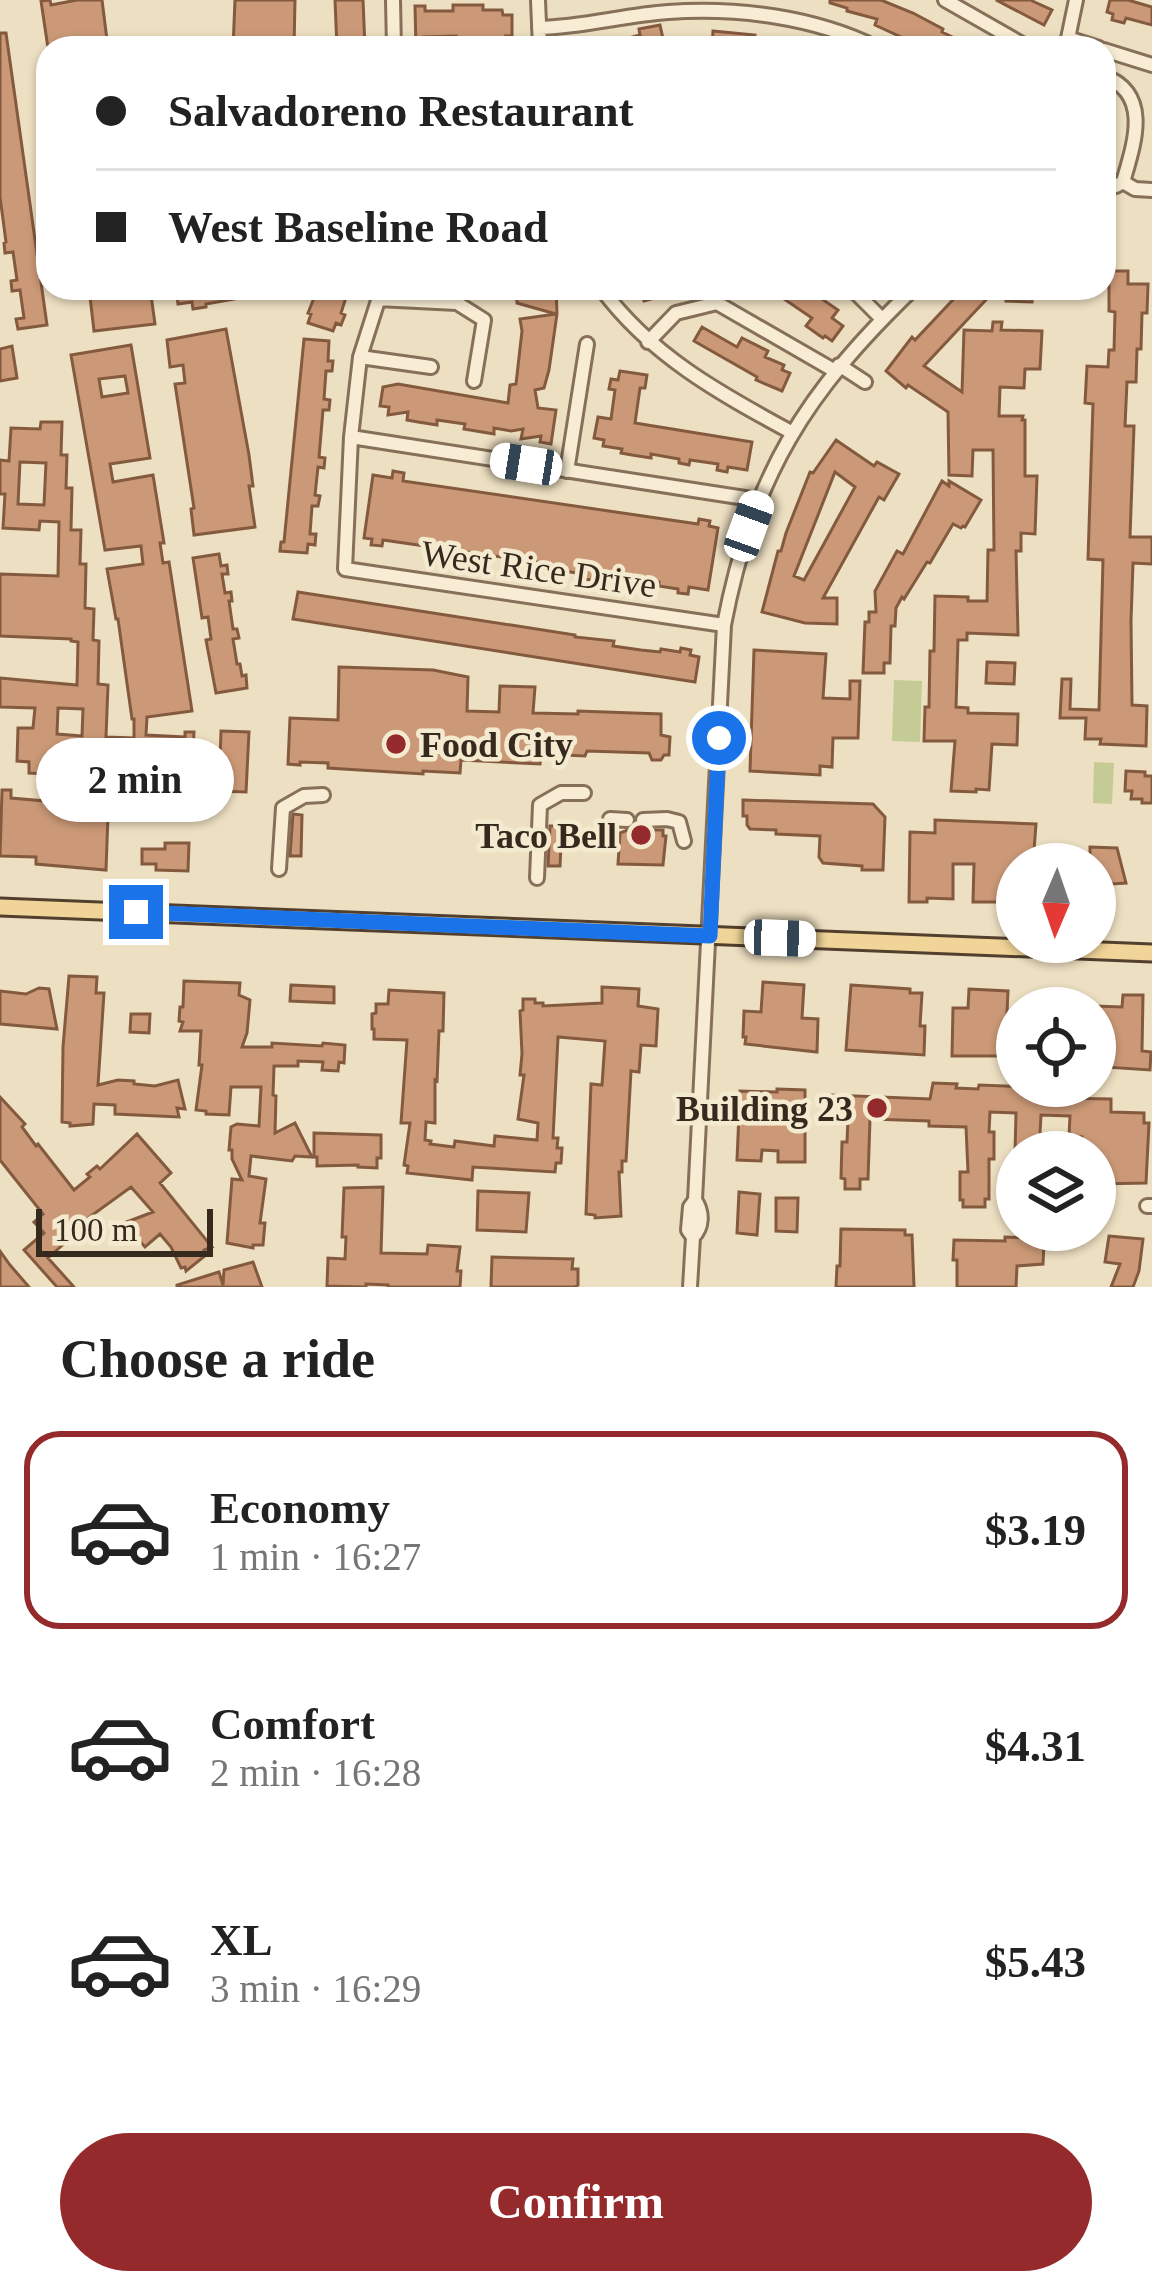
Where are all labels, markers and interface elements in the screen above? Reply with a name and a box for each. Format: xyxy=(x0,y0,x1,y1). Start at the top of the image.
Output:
text: Salvadoreno Restaurant xyxy=(168,86,633,136)
text: West Baseline Road xyxy=(168,202,548,252)
car xyxy=(488,441,564,487)
car xyxy=(720,486,778,566)
street label: West Rice Drive xyxy=(419,533,659,605)
route start xyxy=(692,711,746,765)
place label: Food City xyxy=(420,725,573,765)
marker: Food City xyxy=(383,731,409,757)
callout: 2 min xyxy=(37,738,235,822)
text: 2 min xyxy=(88,758,182,801)
place label: Taco Bell xyxy=(475,816,617,856)
marker: Taco Bell xyxy=(628,822,654,848)
north arrow xyxy=(996,843,1116,963)
map controls xyxy=(996,843,1116,1251)
route end xyxy=(109,885,163,939)
car xyxy=(743,919,817,957)
button: locate xyxy=(996,987,1116,1107)
place label: Building 23 xyxy=(676,1089,853,1129)
marker: Building 23 xyxy=(864,1095,890,1121)
button: layers xyxy=(996,1131,1116,1251)
scale bar xyxy=(36,1203,213,1256)
text: 100 m xyxy=(54,1212,137,1248)
text: Choose a ride xyxy=(60,1329,375,1389)
icon: car xyxy=(66,1476,174,1584)
text: Economy xyxy=(210,1483,390,1533)
text: $3.19 xyxy=(985,1505,1086,1555)
text: 1 min · 16:27 xyxy=(210,1535,421,1578)
icon: car xyxy=(66,1692,174,1800)
text: Comfort xyxy=(210,1699,375,1749)
text: $4.31 xyxy=(985,1721,1086,1771)
text: 2 min · 16:28 xyxy=(210,1751,421,1794)
icon: car xyxy=(66,1908,174,2016)
text: XL xyxy=(210,1915,273,1965)
text: $5.43 xyxy=(985,1937,1086,1987)
text: 3 min · 16:29 xyxy=(210,1967,421,2010)
button: Confirm xyxy=(60,2133,1092,2271)

